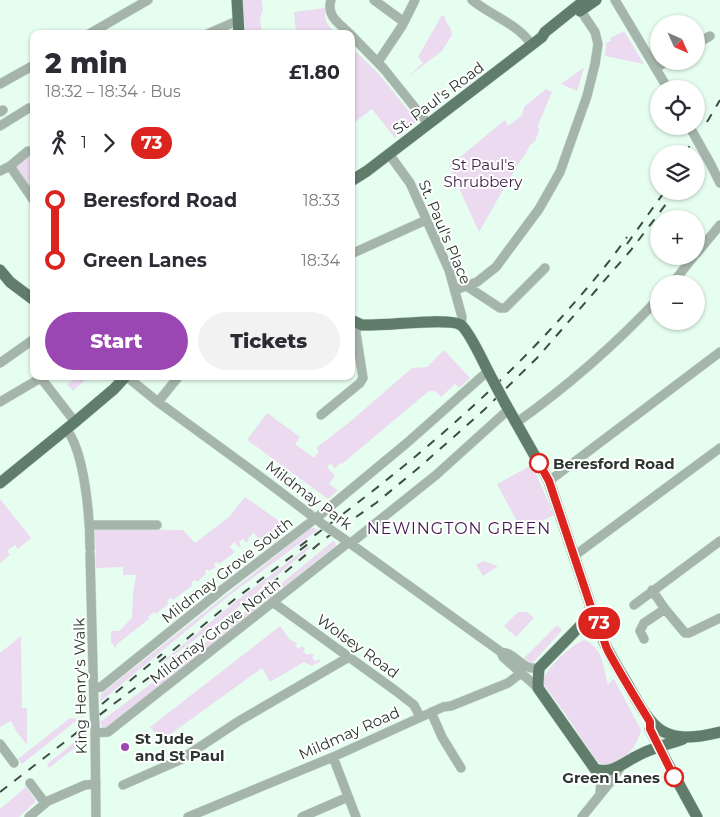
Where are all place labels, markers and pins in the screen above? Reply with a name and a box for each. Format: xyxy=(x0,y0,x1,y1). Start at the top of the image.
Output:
marker: Beresford Road xyxy=(529,453,549,473)
place label: Beresford Road xyxy=(553,454,675,473)
place label: St Jude and St Paul xyxy=(135,729,224,765)
marker: St Jude and St Paul xyxy=(119,741,131,753)
marker: Green Lanes xyxy=(664,767,684,787)
place label: Green Lanes xyxy=(562,768,660,787)

